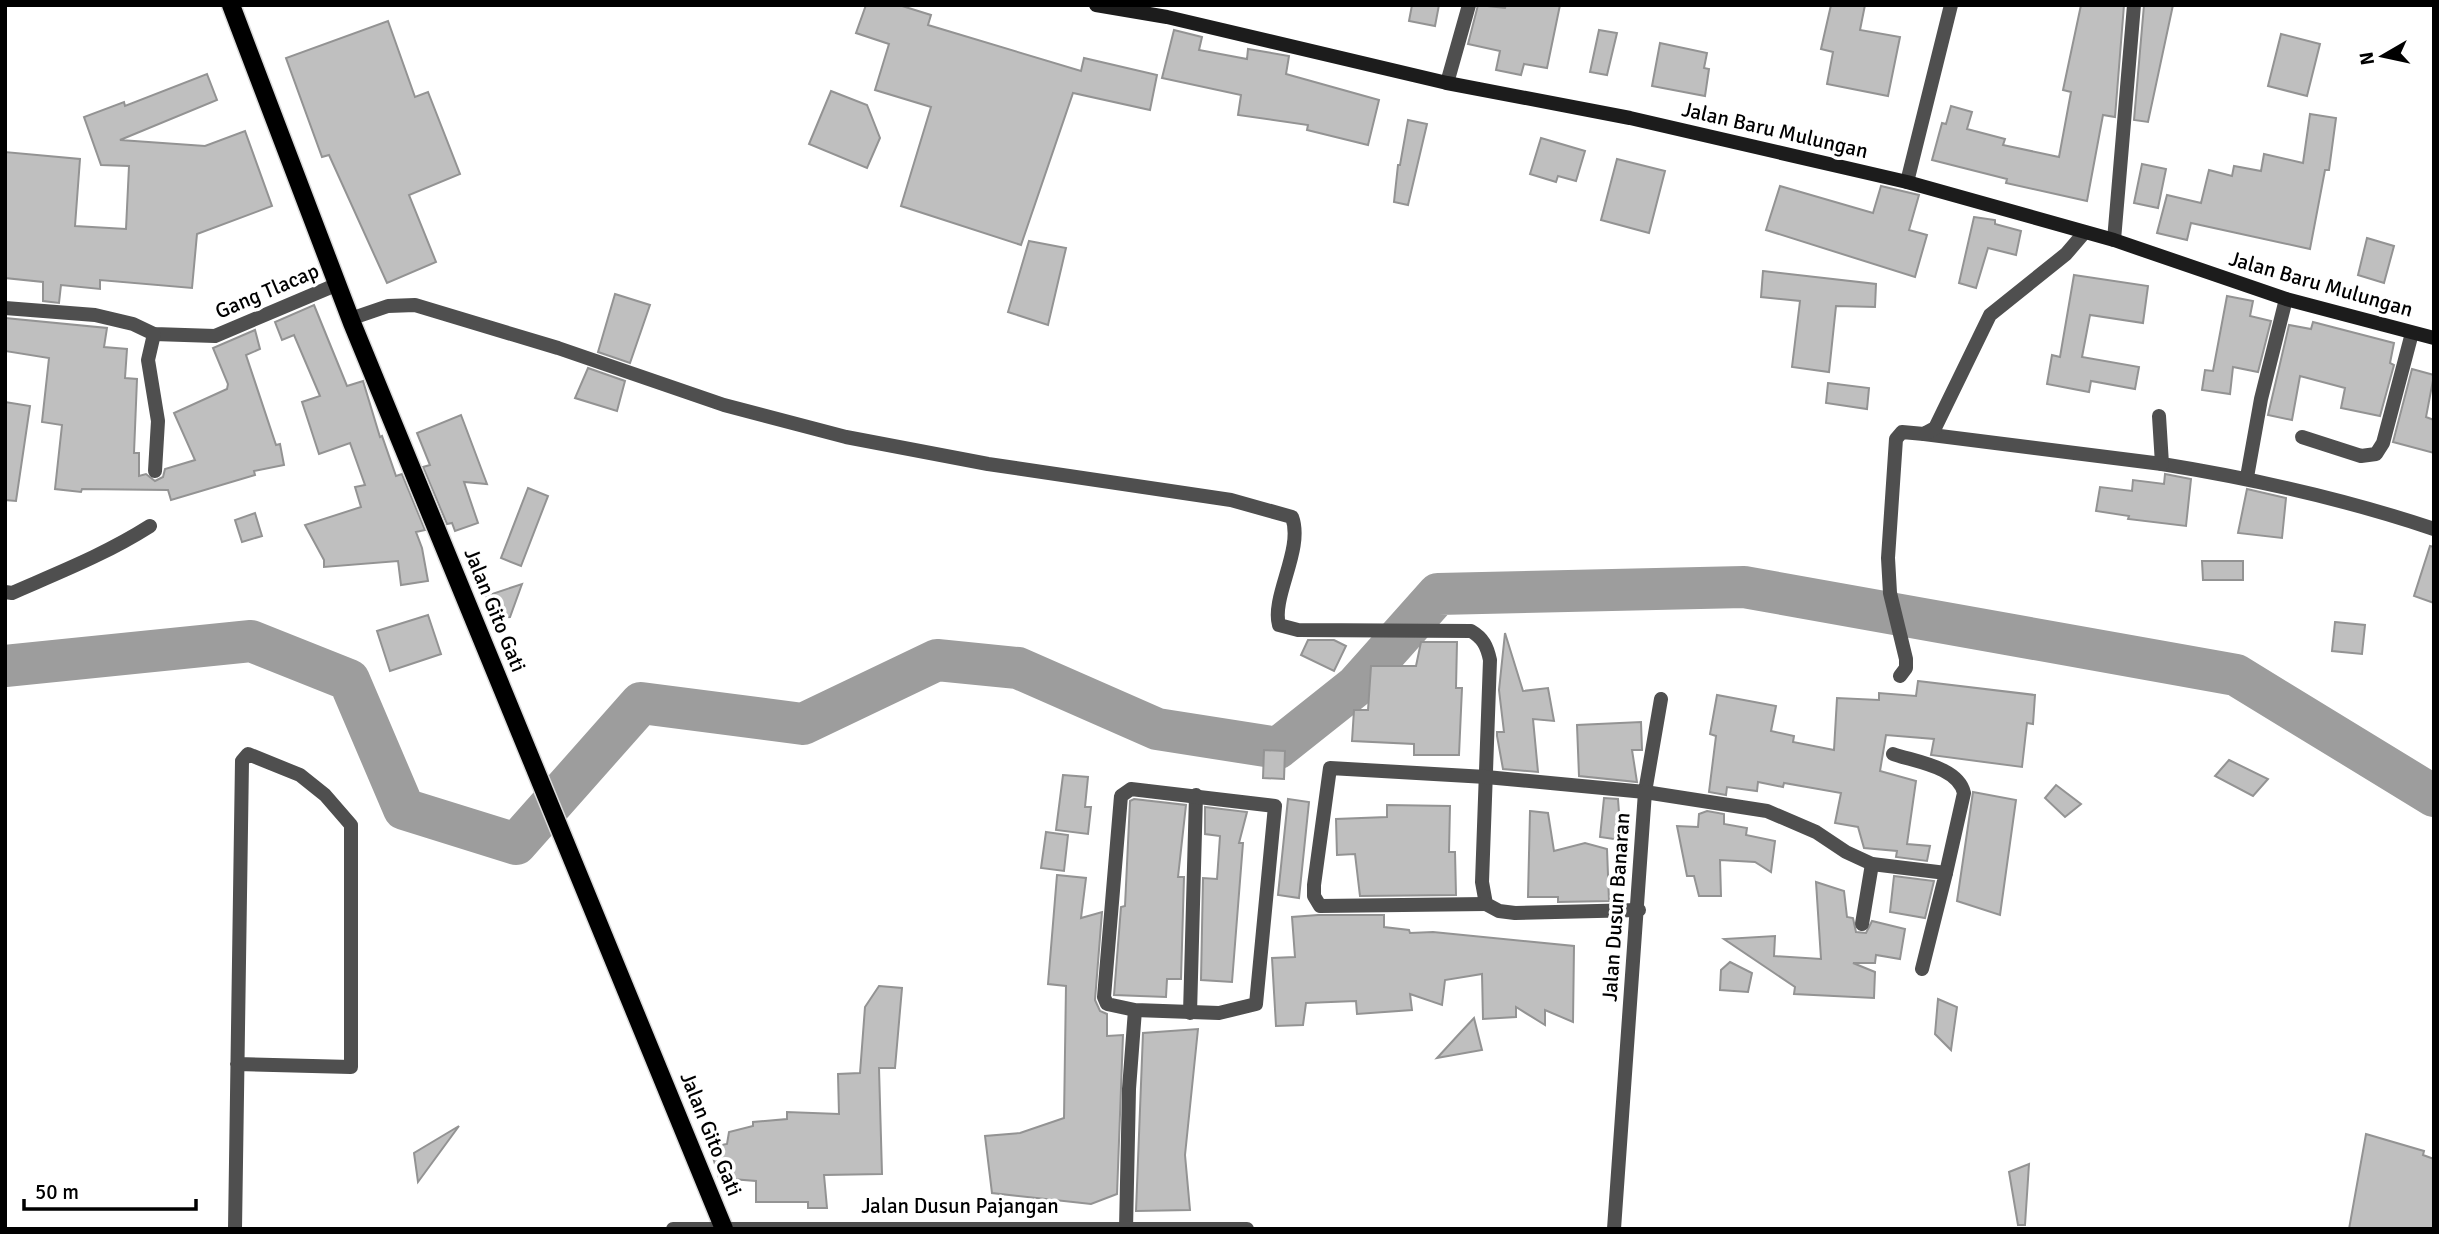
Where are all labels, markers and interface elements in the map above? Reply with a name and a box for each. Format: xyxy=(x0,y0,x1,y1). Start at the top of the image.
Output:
north arrow xyxy=(2348,21,2418,91)
text: N xyxy=(2354,50,2380,67)
street label: Jalan Baru Mulungan xyxy=(1679,96,1871,164)
street label: Jalan Baru Mulungan xyxy=(2226,245,2416,323)
street label: Gang Tlacap xyxy=(211,258,323,324)
street label: Jalan Gito Gati xyxy=(458,544,532,676)
street label: Jalan Dusun Banaran xyxy=(1596,812,1636,1002)
street label: Jalan Gito Gati xyxy=(674,1068,748,1200)
scale bar xyxy=(24,1168,196,1212)
text: 50 m xyxy=(35,1179,79,1205)
street label: Jalan Dusun Pajangan xyxy=(861,1193,1059,1219)

